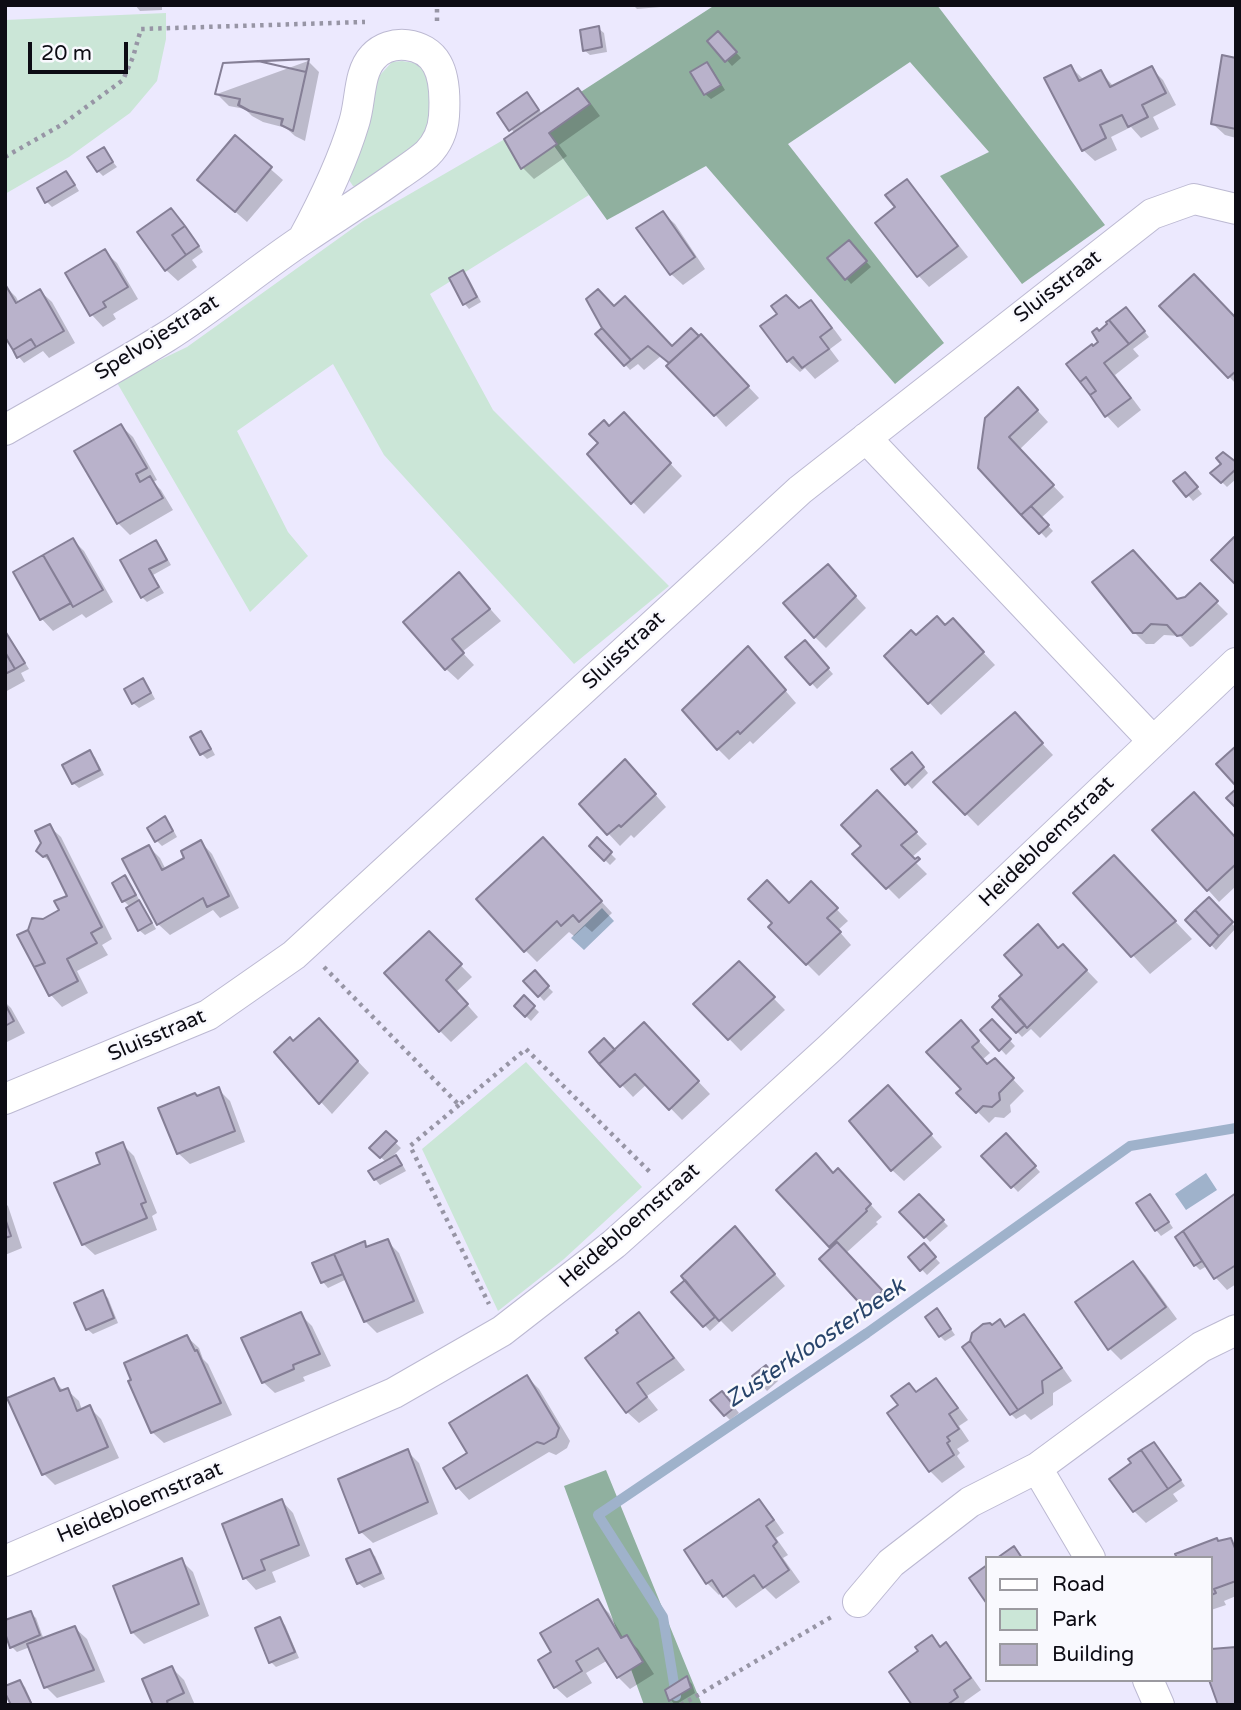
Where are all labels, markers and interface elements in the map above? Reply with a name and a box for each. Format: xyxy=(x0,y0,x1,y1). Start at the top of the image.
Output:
scale bar xyxy=(32,28,131,72)
text: 20 m xyxy=(41,41,92,66)
street label: Sluisstraat xyxy=(1009,245,1107,329)
street label: Spelvojestraat xyxy=(90,290,224,386)
street label: Sluisstraat xyxy=(578,606,670,696)
street label: Heidebloemstraat xyxy=(974,771,1120,913)
street label: Sluisstraat xyxy=(104,1004,210,1068)
street label: Heidebloemstraat xyxy=(555,1158,705,1294)
water label: Zusterkloosterbeek xyxy=(721,1274,911,1414)
street label: Heidebloemstraat xyxy=(53,1457,227,1549)
legend xyxy=(986,1556,1213,1682)
text: Road xyxy=(1052,1572,1105,1597)
text: Park xyxy=(1052,1607,1097,1632)
text: Building xyxy=(1052,1642,1134,1667)

